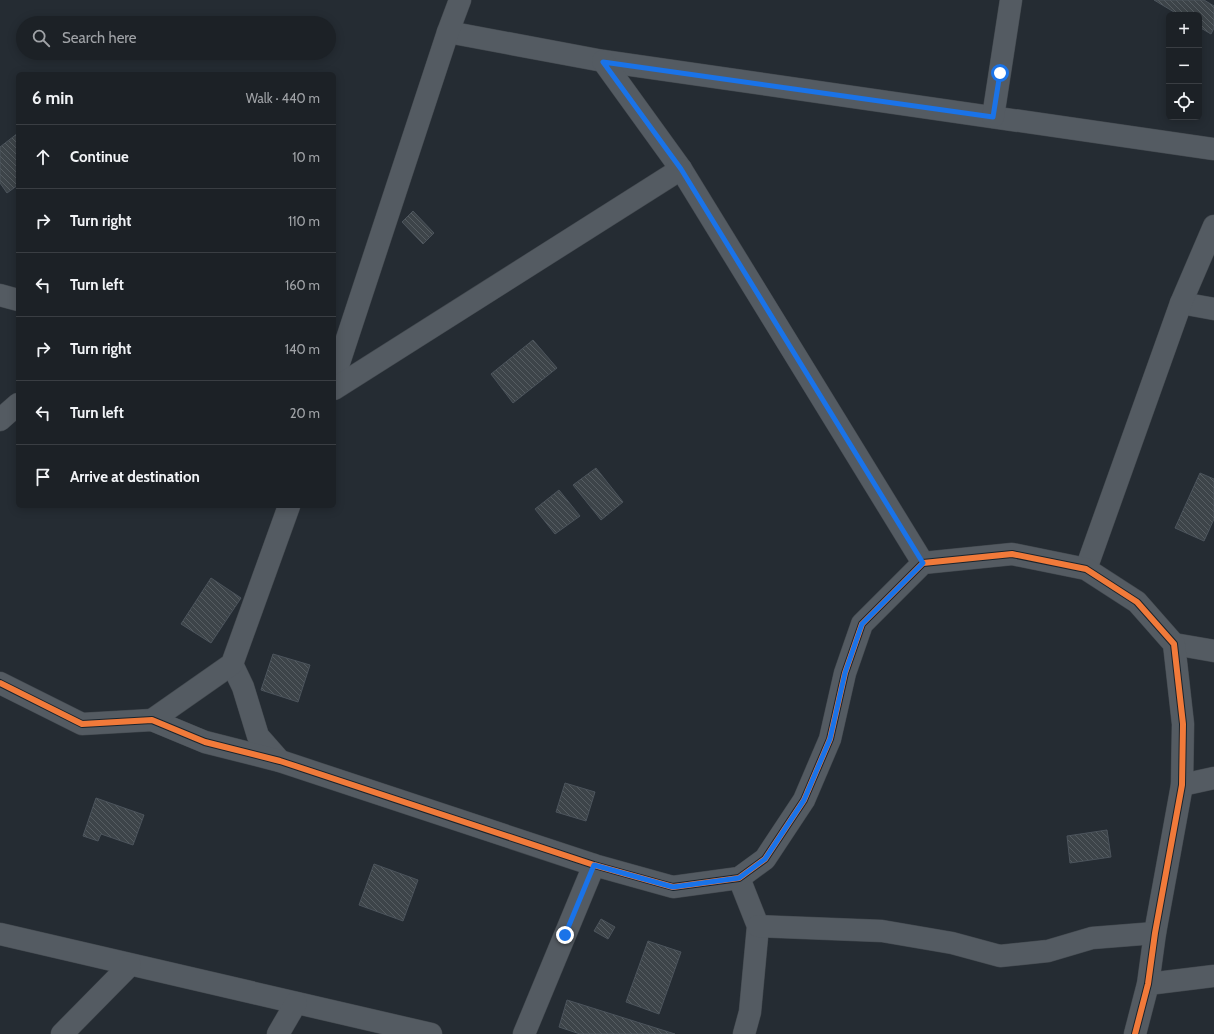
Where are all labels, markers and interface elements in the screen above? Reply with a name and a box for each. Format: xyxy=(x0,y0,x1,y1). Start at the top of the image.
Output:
map controls xyxy=(1166,12,1202,120)
button: + xyxy=(1166,12,1202,48)
search box xyxy=(16,16,336,60)
icon: search xyxy=(30,27,52,49)
text: Search here xyxy=(62,29,137,47)
button: − xyxy=(1166,48,1202,84)
route start xyxy=(991,64,1009,82)
button: locate xyxy=(1166,84,1202,120)
text: 6 min xyxy=(32,88,74,108)
text: Walk · 440 m xyxy=(246,90,320,106)
icon: ahead xyxy=(32,146,54,168)
text: Continue xyxy=(70,148,129,166)
text: 10 m xyxy=(292,149,320,165)
icon: right xyxy=(32,210,54,232)
text: Turn right xyxy=(70,212,131,230)
text: 110 m xyxy=(288,213,320,229)
icon: left xyxy=(32,274,54,296)
text: Turn left xyxy=(70,276,124,294)
text: 160 m xyxy=(285,277,320,293)
icon: right xyxy=(32,338,54,360)
text: Turn right xyxy=(70,340,131,358)
text: 140 m xyxy=(285,341,320,357)
icon: left xyxy=(32,402,54,424)
text: Turn left xyxy=(70,404,124,422)
text: 20 m xyxy=(290,405,320,421)
icon: arrive xyxy=(32,466,54,488)
text: Arrive at destination xyxy=(70,468,200,486)
route end xyxy=(556,926,574,944)

